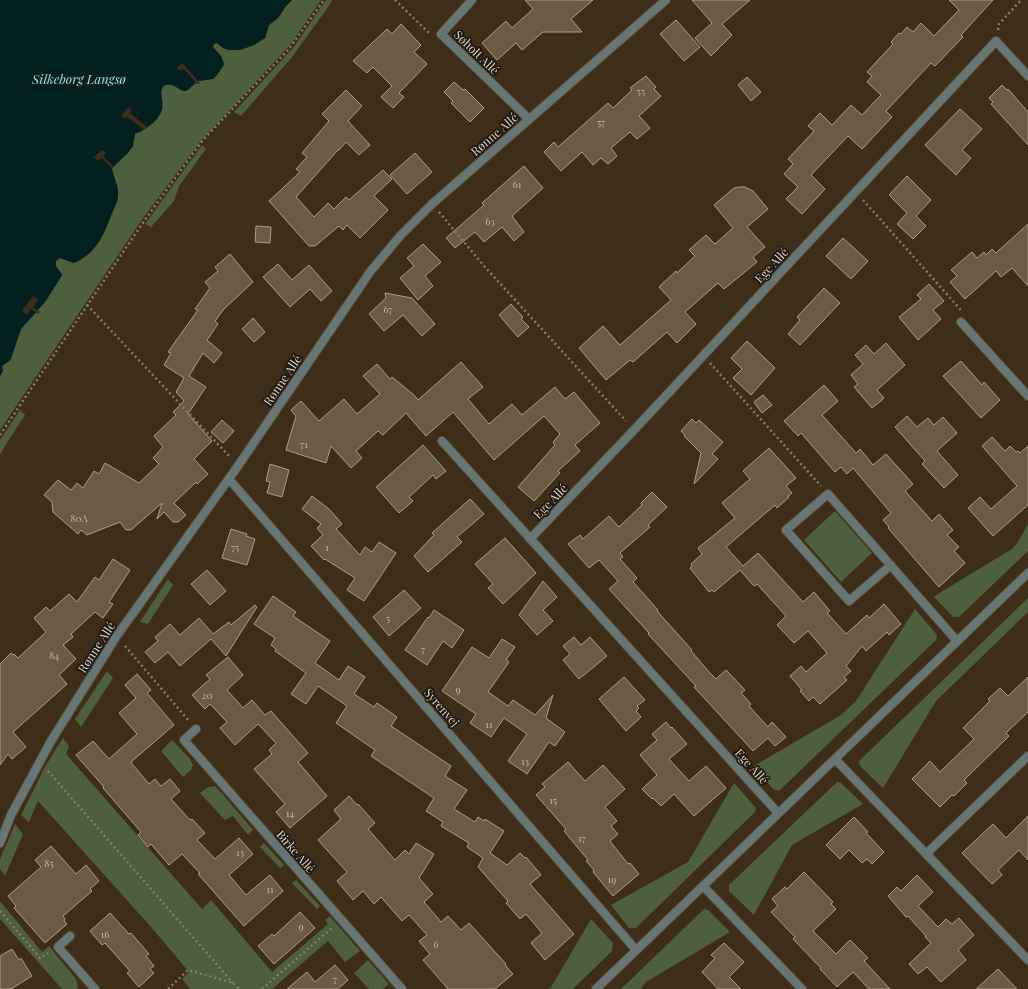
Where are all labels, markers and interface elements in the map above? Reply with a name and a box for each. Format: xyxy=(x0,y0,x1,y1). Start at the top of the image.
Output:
street label: Søholt Allé xyxy=(451,26,503,78)
water label: Silkeborg Langsø xyxy=(31,70,127,87)
house number: 55 xyxy=(637,84,645,98)
street label: Rønne Allé xyxy=(467,109,521,159)
house number: 57 xyxy=(597,115,605,129)
house number: 61 xyxy=(513,177,522,191)
house number: 63 xyxy=(485,214,495,228)
street label: Ege Allé xyxy=(751,244,791,286)
house number: 67 xyxy=(383,302,393,316)
street label: Rønne Allé xyxy=(259,352,305,408)
house number: 71 xyxy=(300,437,308,451)
street label: Ege Allé xyxy=(529,480,571,522)
house number: 80A xyxy=(70,511,88,525)
house number: 75 xyxy=(231,540,239,554)
house number: 1 xyxy=(325,540,329,554)
house number: 5 xyxy=(386,611,390,625)
street label: Rønne Allé xyxy=(74,618,118,676)
house number: 7 xyxy=(421,642,425,656)
house number: 84 xyxy=(49,648,59,662)
house number: 9 xyxy=(455,682,461,696)
street label: Syrenvej xyxy=(421,684,463,730)
house number: 20 xyxy=(202,688,212,702)
house number: 11 xyxy=(485,717,493,731)
street label: Ege Allé xyxy=(732,745,772,787)
house number: 13 xyxy=(521,754,530,768)
house number: 15 xyxy=(549,793,557,807)
house number: 14 xyxy=(286,806,294,820)
street label: Birke Allé xyxy=(273,826,319,876)
house number: 17 xyxy=(578,831,586,845)
house number: 13 xyxy=(236,845,245,859)
house number: 85 xyxy=(44,856,54,870)
house number: 19 xyxy=(608,872,616,886)
house number: 11 xyxy=(266,882,274,896)
house number: 9 xyxy=(298,919,304,933)
house number: 16 xyxy=(101,927,109,941)
house number: 6 xyxy=(433,937,439,951)
house number: 7 xyxy=(333,972,337,986)

